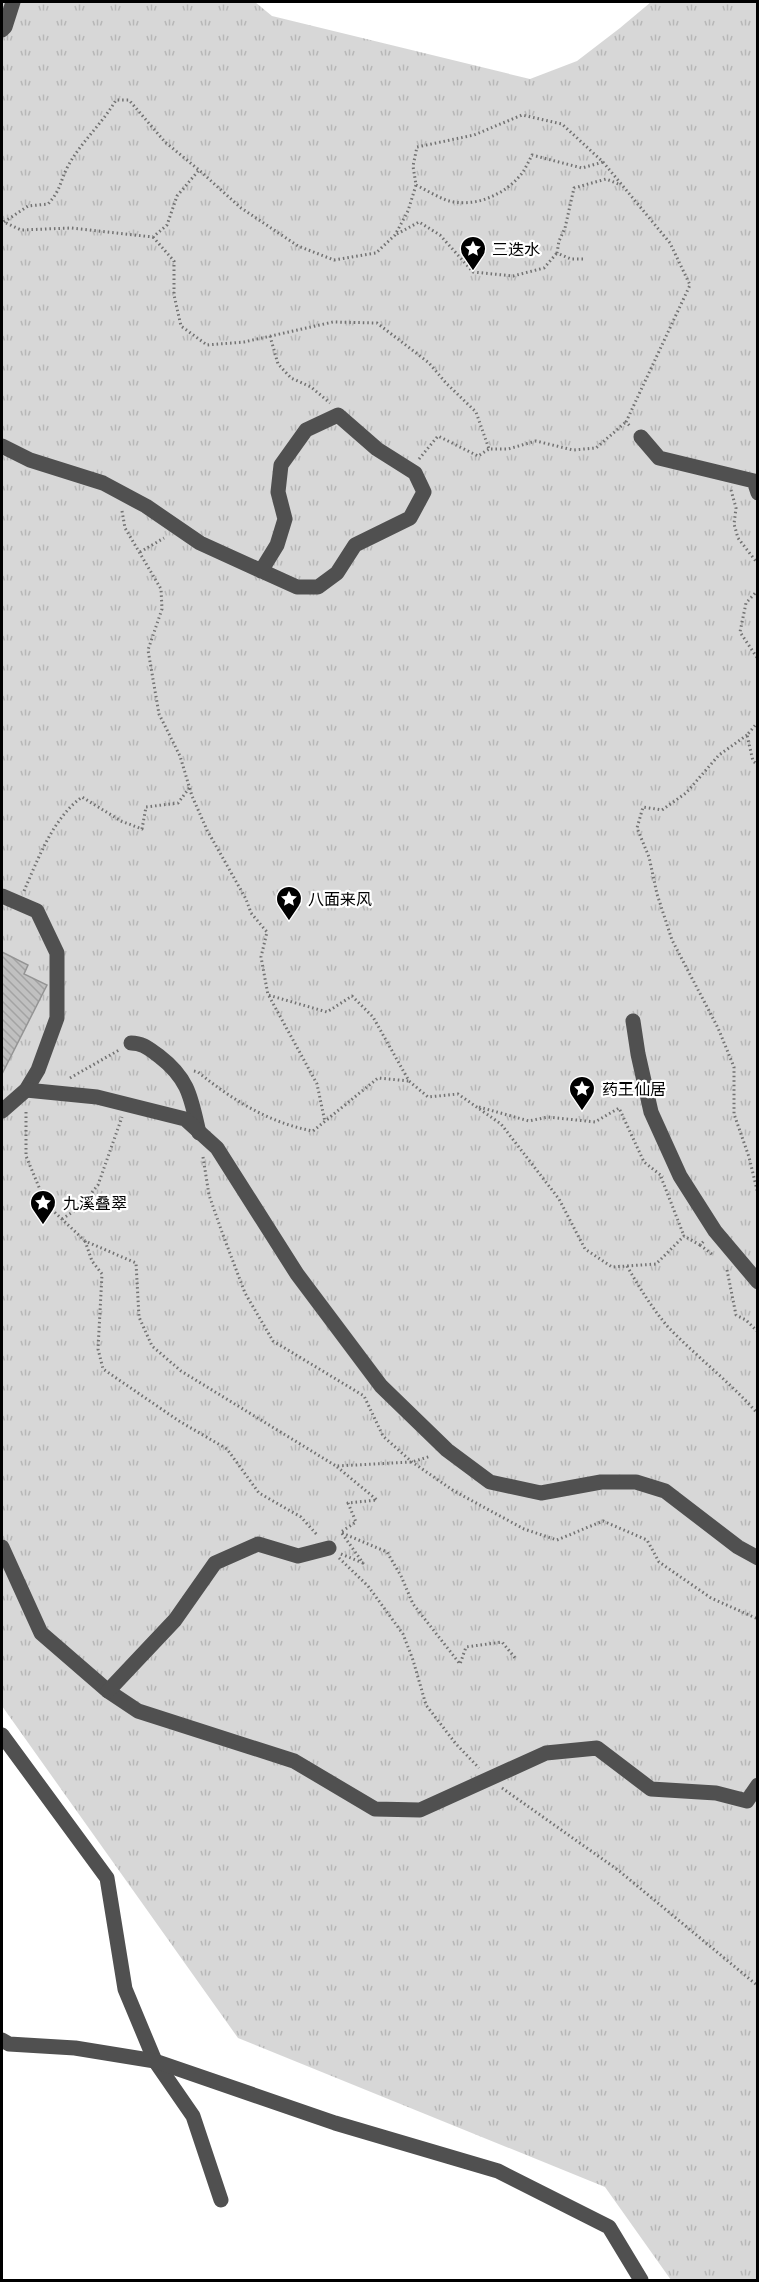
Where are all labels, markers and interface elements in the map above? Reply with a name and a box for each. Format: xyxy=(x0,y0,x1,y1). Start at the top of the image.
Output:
place icon: 三迭水 xyxy=(458,234,488,272)
place label: 三迭水 xyxy=(492,239,540,259)
place icon: 八面来风 xyxy=(274,884,304,922)
place label: 八面来风 xyxy=(308,889,372,909)
place icon: 药王仙居 xyxy=(567,1074,597,1112)
place label: 药王仙居 xyxy=(602,1079,666,1099)
place icon: 九溪叠翠 xyxy=(28,1188,58,1226)
place label: 九溪叠翠 xyxy=(63,1193,127,1213)

